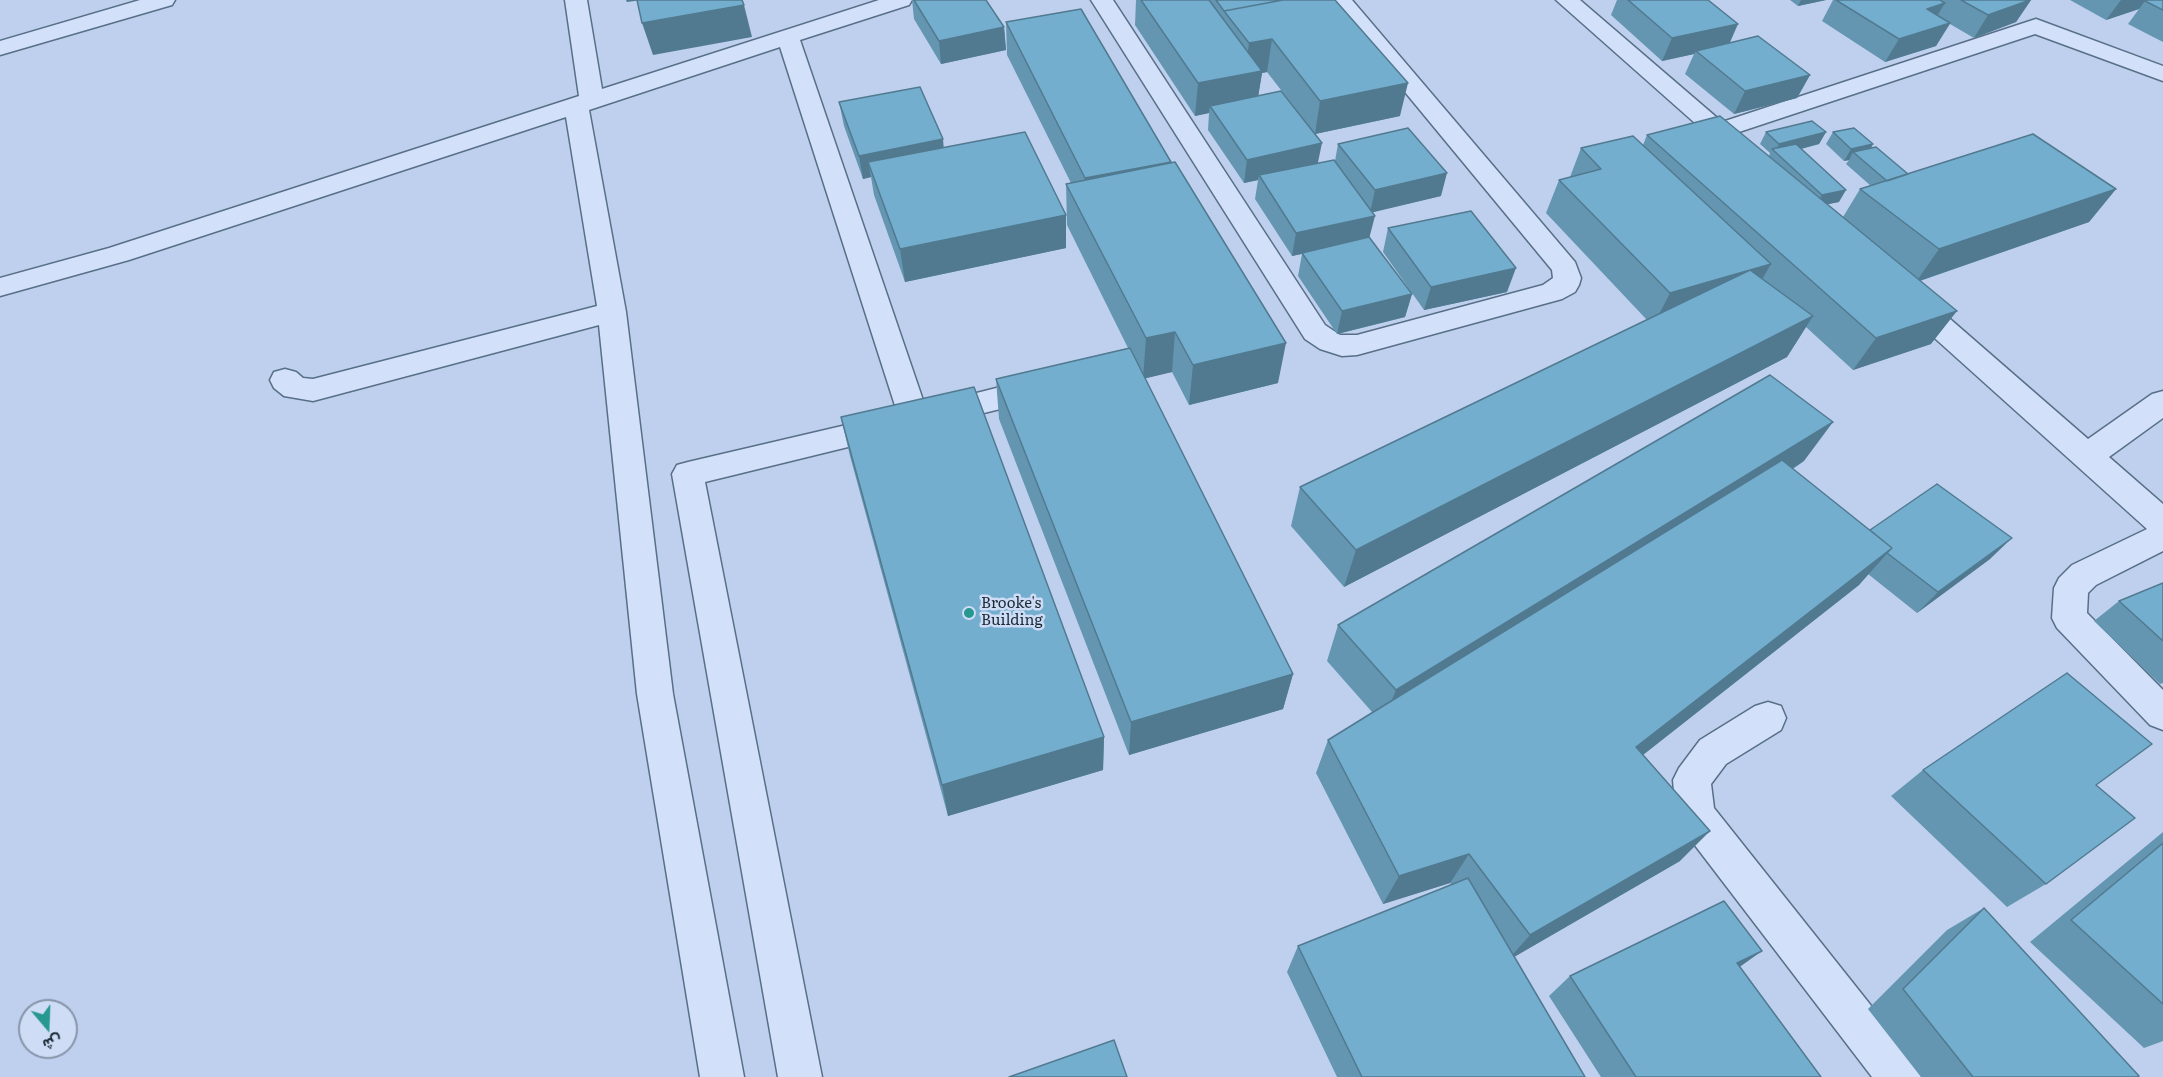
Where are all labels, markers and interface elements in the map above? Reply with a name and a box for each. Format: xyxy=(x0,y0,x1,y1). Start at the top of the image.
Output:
place label: Brooke's Building xyxy=(981,595,1043,630)
marker: Brooke's Building xyxy=(962,606,976,620)
north arrow xyxy=(18,999,78,1059)
text: ش xyxy=(40,1030,66,1059)

